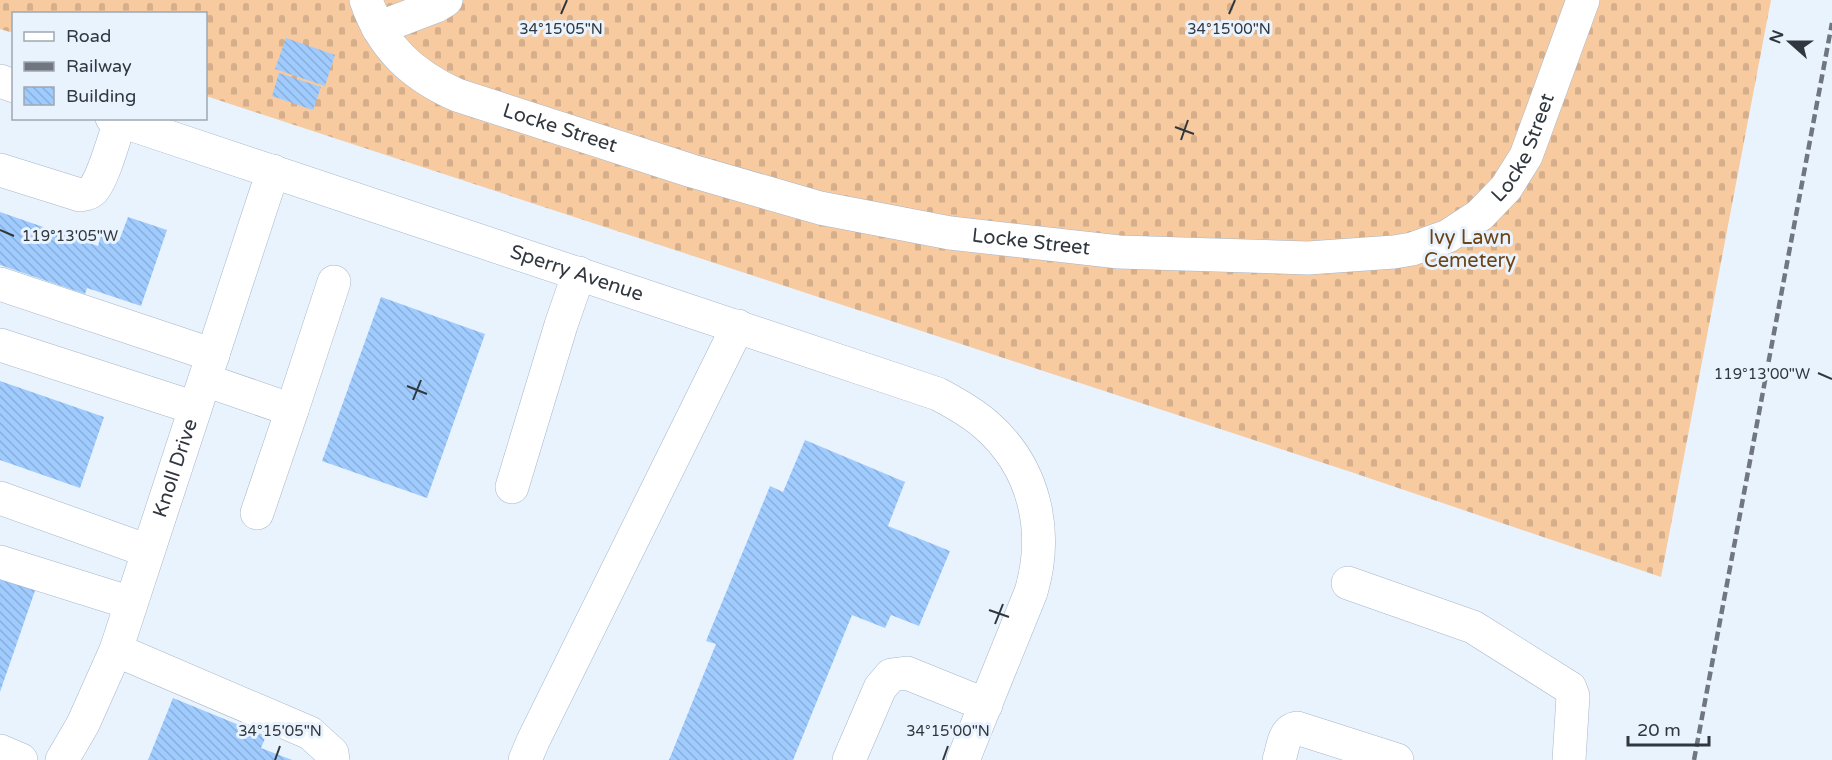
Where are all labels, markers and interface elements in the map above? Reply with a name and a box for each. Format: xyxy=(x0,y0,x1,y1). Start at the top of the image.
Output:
legend xyxy=(12,12,207,120)
north arrow xyxy=(1760,12,1820,72)
text: 34°15'05"N xyxy=(519,20,603,38)
text: 34°15'00"N xyxy=(1187,20,1271,38)
text: Road xyxy=(66,25,111,47)
text: N xyxy=(1765,27,1789,47)
text: Railway xyxy=(66,55,132,77)
text: Building xyxy=(66,85,136,107)
street label: Locke Street xyxy=(1487,90,1560,207)
street label: Locke Street xyxy=(500,99,621,158)
street label: Locke Street xyxy=(971,224,1092,261)
park label: Ivy Lawn Cemetery xyxy=(1424,226,1516,273)
text: 119°13'05"W xyxy=(22,227,118,245)
street label: Sperry Avenue xyxy=(507,240,646,307)
text: 119°13'00"W xyxy=(1714,365,1810,383)
street label: Knoll Drive xyxy=(148,416,203,521)
scale bar xyxy=(1628,709,1709,747)
text: 20 m xyxy=(1637,719,1681,741)
text: 34°15'05"N xyxy=(238,722,322,740)
text: 34°15'00"N xyxy=(906,722,990,740)

